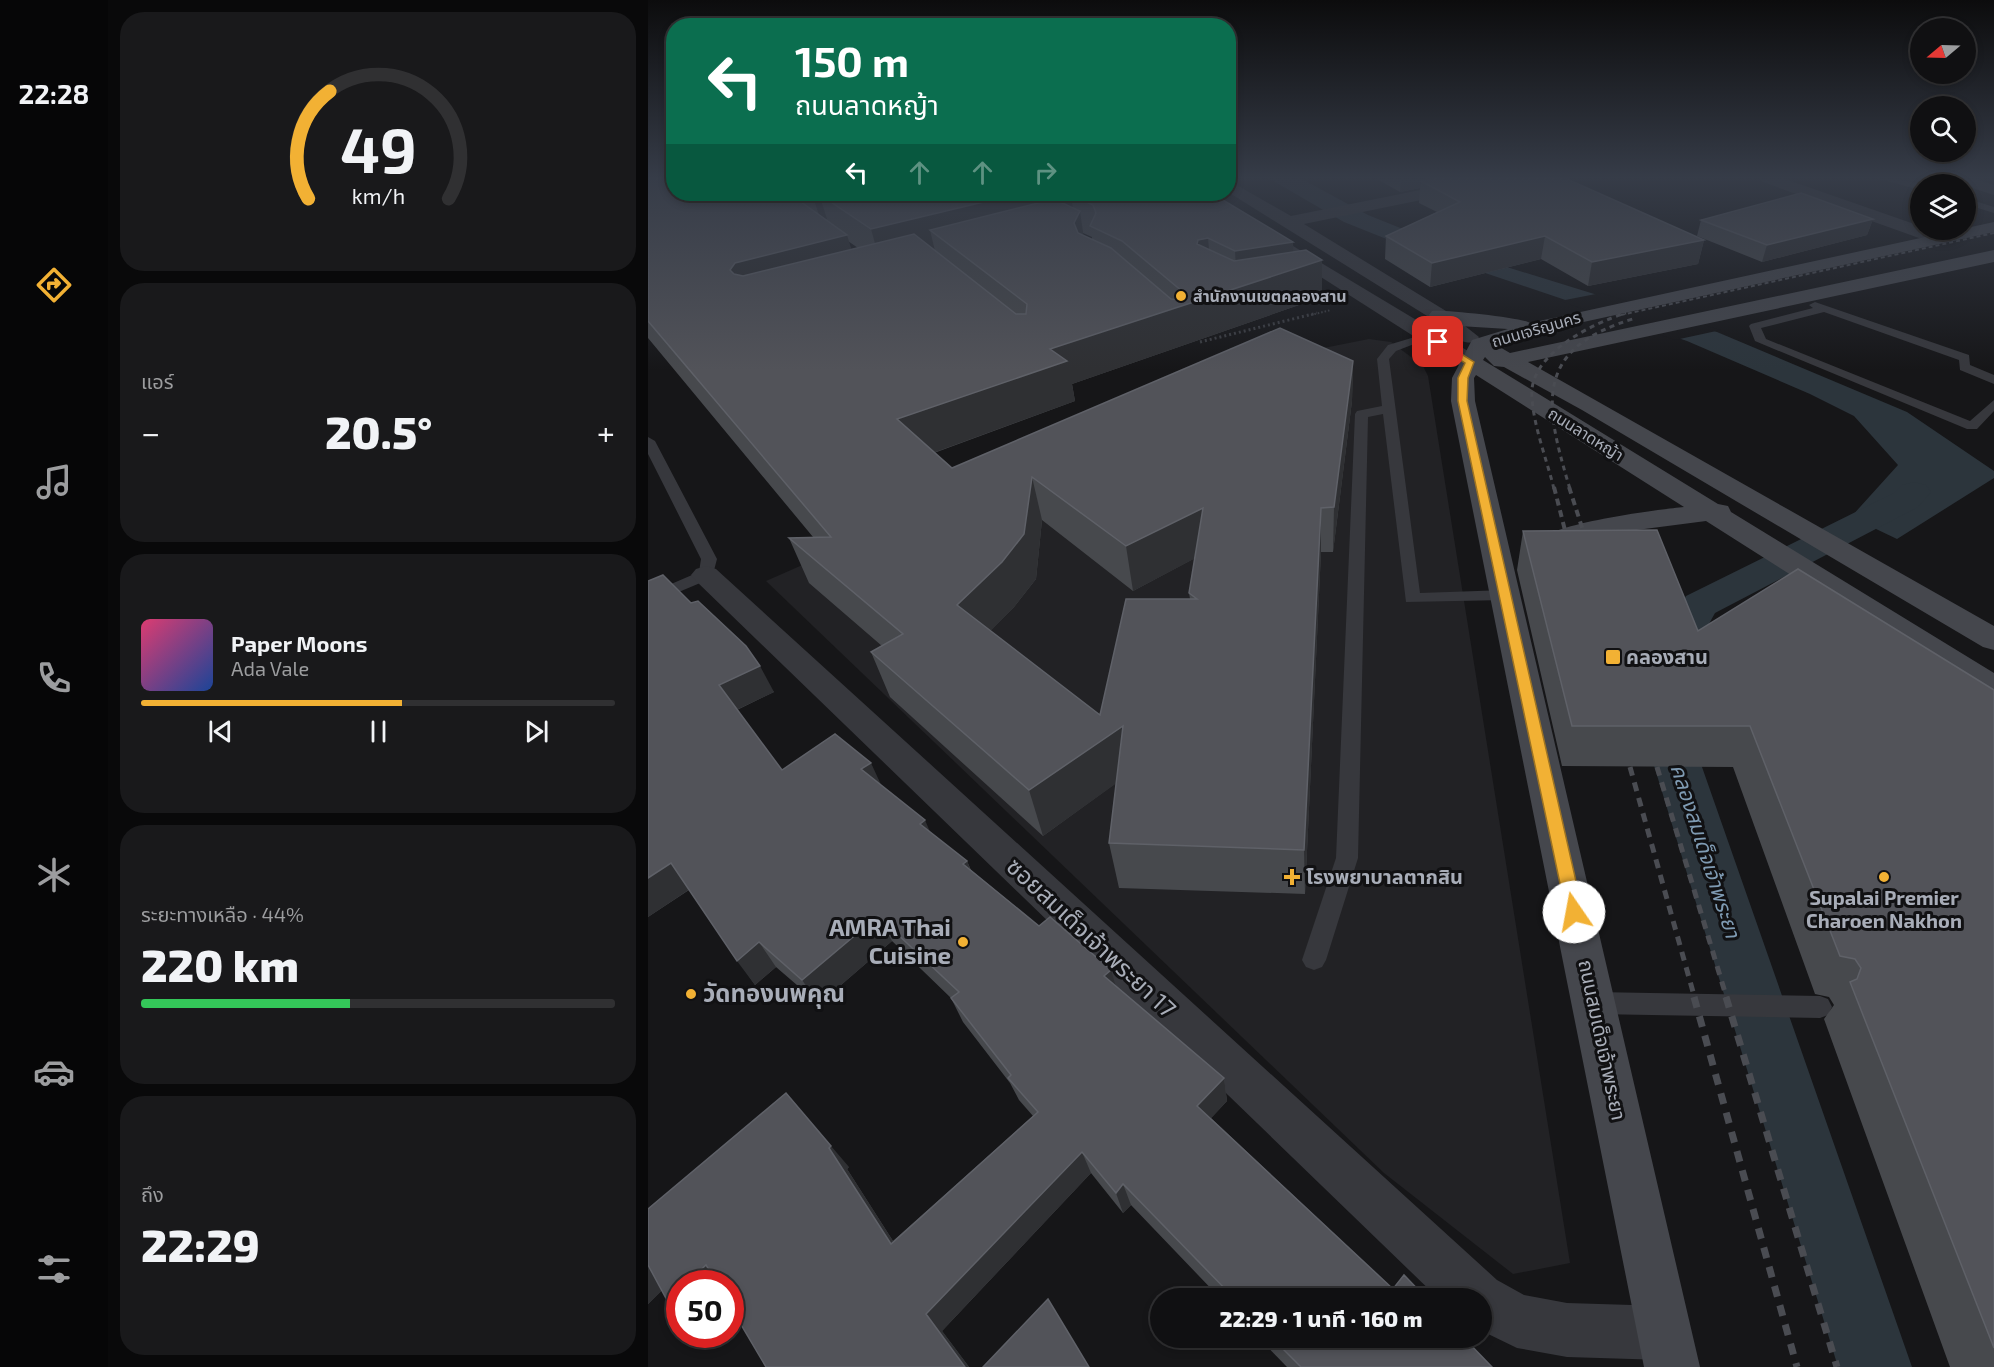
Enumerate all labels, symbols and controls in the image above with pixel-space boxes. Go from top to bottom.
north arrow [1910,18,1976,84]
map controls [1910,18,1976,240]
text: 150 m [795,35,909,85]
icon: left [696,42,774,120]
text: 22:28 [19,77,89,109]
text: ถนนลาดหญ้า [795,88,939,120]
button: search [1910,96,1976,162]
text: 49 [340,111,416,186]
icon: left [840,156,873,189]
icon: ahead [903,156,936,189]
icon: ahead [966,156,999,189]
icon: right [1029,156,1062,189]
button: layers [1910,174,1976,240]
text: km/h [351,183,405,208]
icon: directions [33,264,75,306]
place label: สำนักงานเขตคลองสาน [1193,286,1347,305]
marker: สำนักงานเขตคลองสาน [1174,289,1188,303]
street label: ถนนเจริญนคร [1489,307,1583,350]
pin [1412,316,1463,367]
icon: arrive [1421,325,1454,358]
text: แอร์ [141,369,173,393]
street label: ถนนลาดหญ้า [1545,403,1627,464]
text: 20.5° [325,404,432,458]
text: − [141,412,160,452]
text: + [597,412,615,452]
icon: music [33,461,75,503]
text: Paper Moons [231,630,367,656]
place label: คลองสาน [1626,644,1708,668]
marker: คลองสาน [1604,648,1622,666]
text: Ada Vale [231,656,309,680]
icon: phone [33,657,75,699]
icon: previous [204,715,237,748]
icon: pause [362,715,395,748]
icon: next [520,715,553,748]
water label: คลองสมเด็จเจ้าพระยา [1667,760,1747,942]
street label: ซอยสมเด็จเจ้าพระยา 17 [1001,851,1183,1023]
icon: climate [33,854,75,896]
place label: โรงพยาบาลตากสิน [1306,864,1463,888]
marker: โรงพยาบาลตากสิน [1283,868,1301,886]
marker: Supalai Premier Charoen Nakhon [1877,870,1891,884]
position arrow [1542,880,1606,944]
place label: Supalai Premier Charoen Nakhon [1806,885,1962,932]
text: ระยะทางเหลือ · 44% [141,902,304,926]
place label: AMRA Thai Cuisine [829,912,951,969]
marker: AMRA Thai Cuisine [956,935,970,949]
text: 220 km [141,937,299,991]
street label: ถนนสมเด็จเจ้าพระยา [1574,957,1632,1122]
place label: วัดทองนพคุณ [703,978,845,1009]
marker: วัดทองนพคุณ [684,987,698,1001]
icon: car [33,1051,75,1093]
text: ถึง [141,1182,164,1206]
text: 22:29 [141,1217,260,1271]
icon: filters [33,1248,75,1290]
speed limit sign: 50 [666,1270,744,1348]
text: 22:29 · 1 นาที · 160 m [1220,1305,1422,1331]

